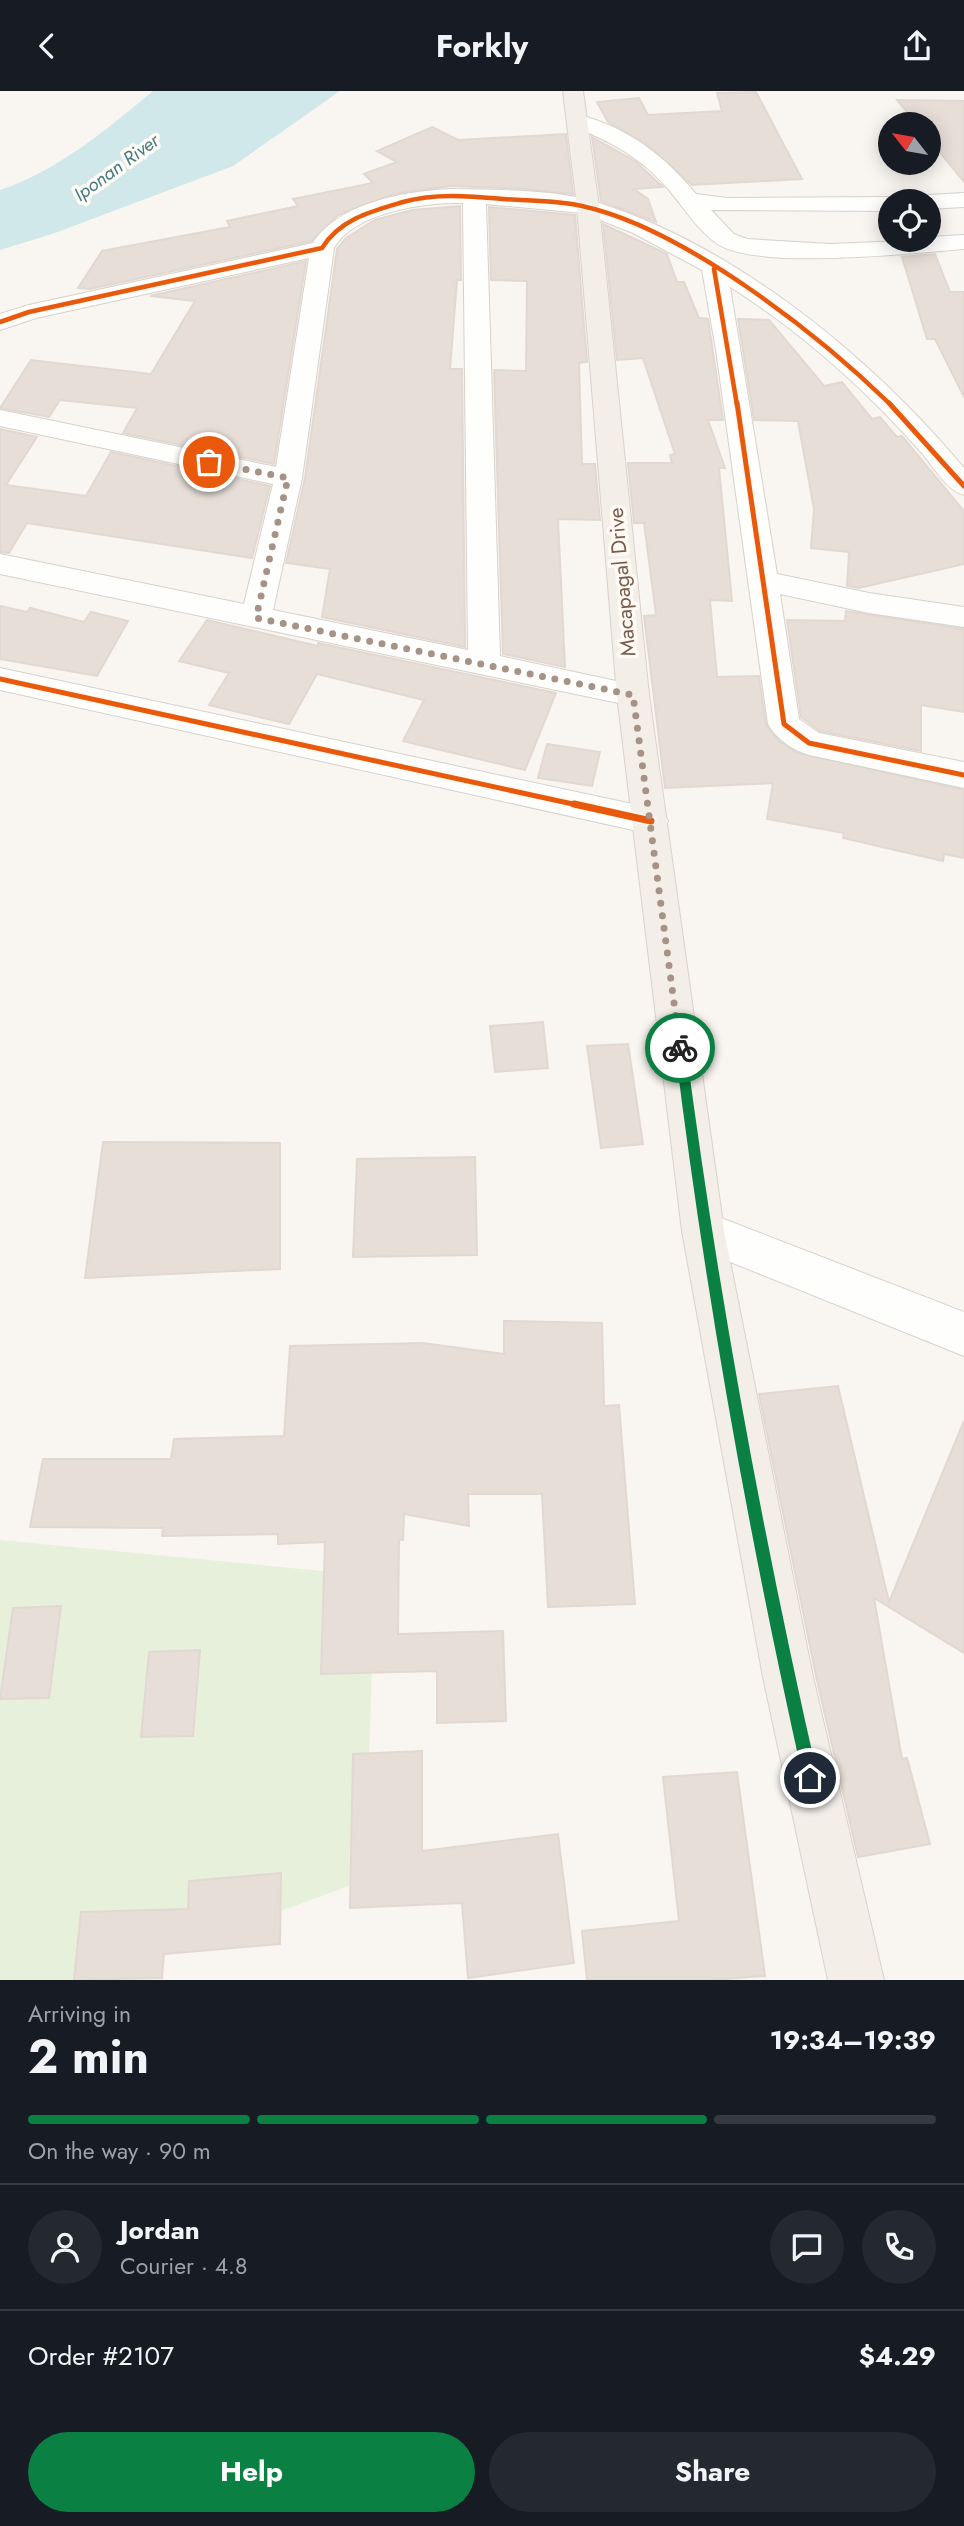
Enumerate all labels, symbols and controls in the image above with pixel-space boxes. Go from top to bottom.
text: Forkly [436,23,528,69]
icon: back [28,27,66,65]
icon: share [898,27,936,65]
north arrow [878,112,942,175]
map controls [878,112,941,252]
water label: Iponan River [68,126,166,208]
button: locate [878,189,941,252]
pin [179,432,239,492]
icon: bag [190,443,228,481]
street label: Macapagal Drive [601,506,643,658]
courier [645,1013,715,1083]
icon: bike [661,1029,699,1067]
pin [780,1748,840,1808]
icon: home [791,1759,829,1797]
text: Arriving in [28,1997,131,2031]
text: 19:34–19:39 [770,2021,936,2059]
text: 2 min [28,2024,149,2090]
text: On the way · 90 m [28,2134,211,2168]
button: person [28,2210,102,2284]
button: chat [770,2210,844,2284]
button: phone [862,2210,936,2284]
text: Jordan [120,2211,200,2249]
text: Courier · 4.8 [120,2249,248,2283]
text: Order #2107 [28,2337,174,2375]
text: $4.29 [859,2337,936,2375]
button: Help [28,2432,475,2512]
button: Share [489,2432,936,2512]

